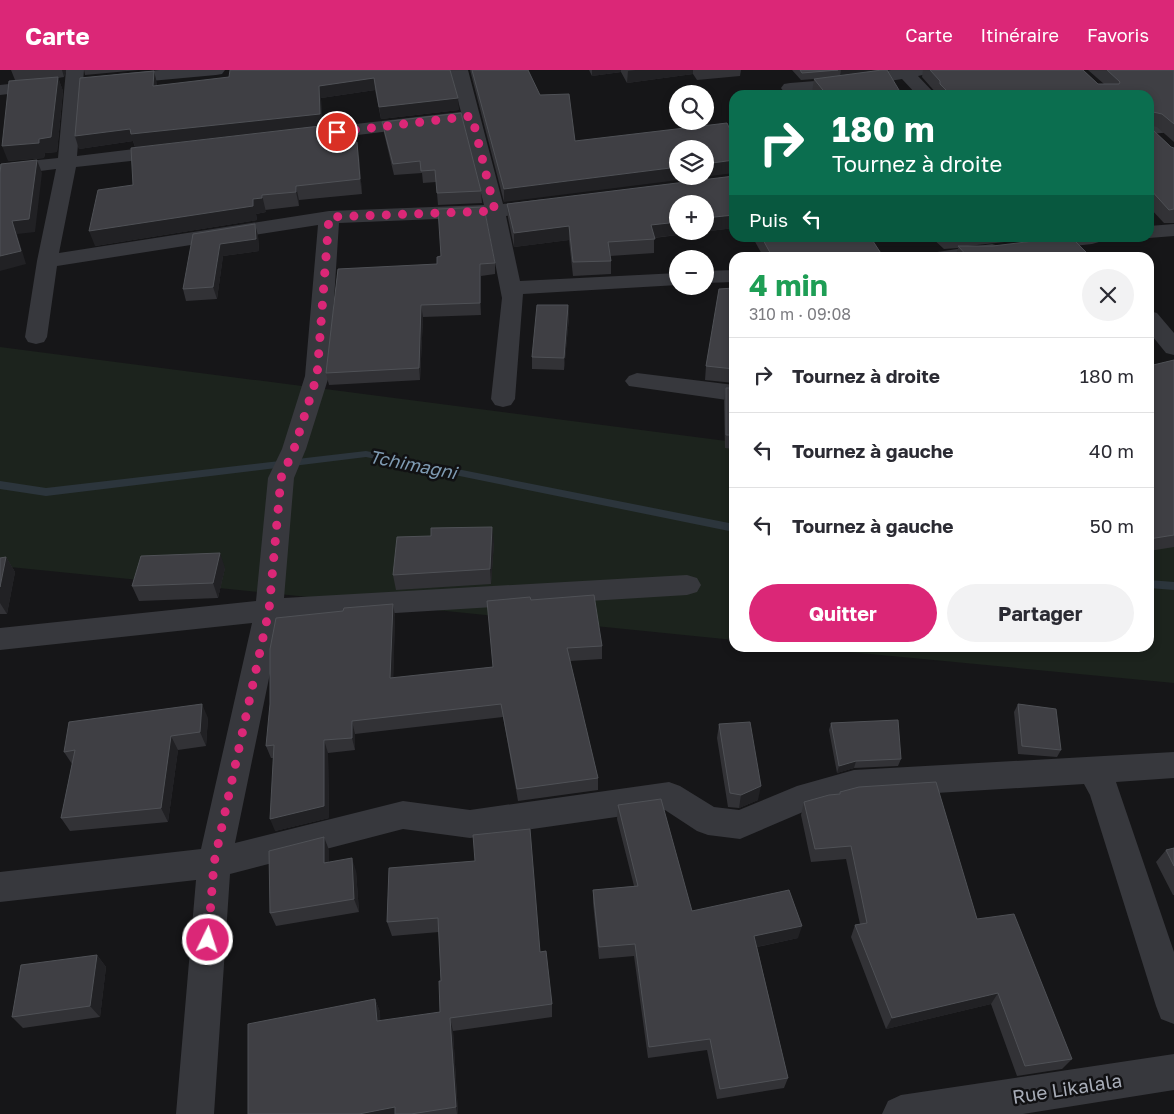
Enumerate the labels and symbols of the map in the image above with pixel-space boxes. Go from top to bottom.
pin [316,111,358,153]
water label: Tchimagni [368,445,461,484]
position arrow [181,913,233,965]
street label: Rue Likalala [1011,1068,1123,1108]

